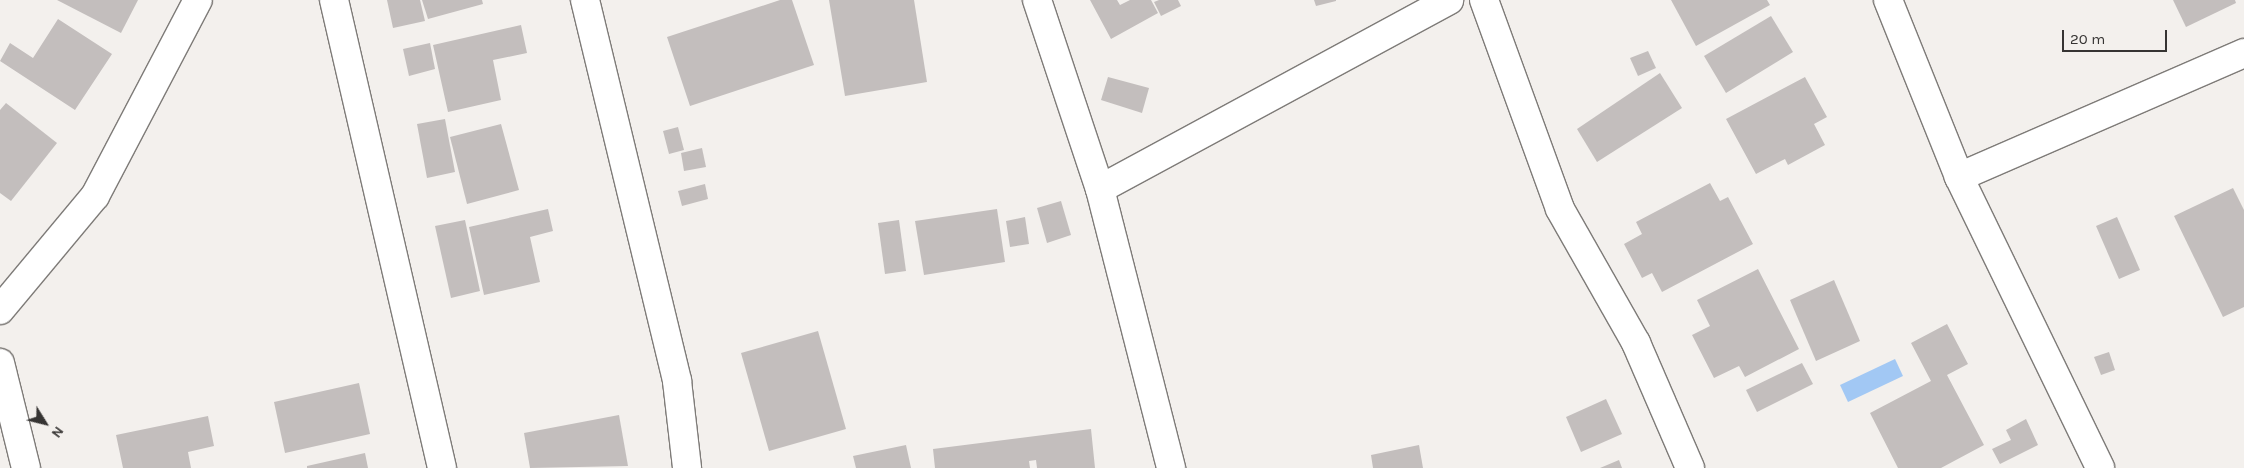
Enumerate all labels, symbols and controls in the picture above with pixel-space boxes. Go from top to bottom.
scale bar [2064,20,2169,52]
text: 20 m [2070,30,2105,48]
north arrow [20,398,70,448]
text: N [48,423,67,441]

